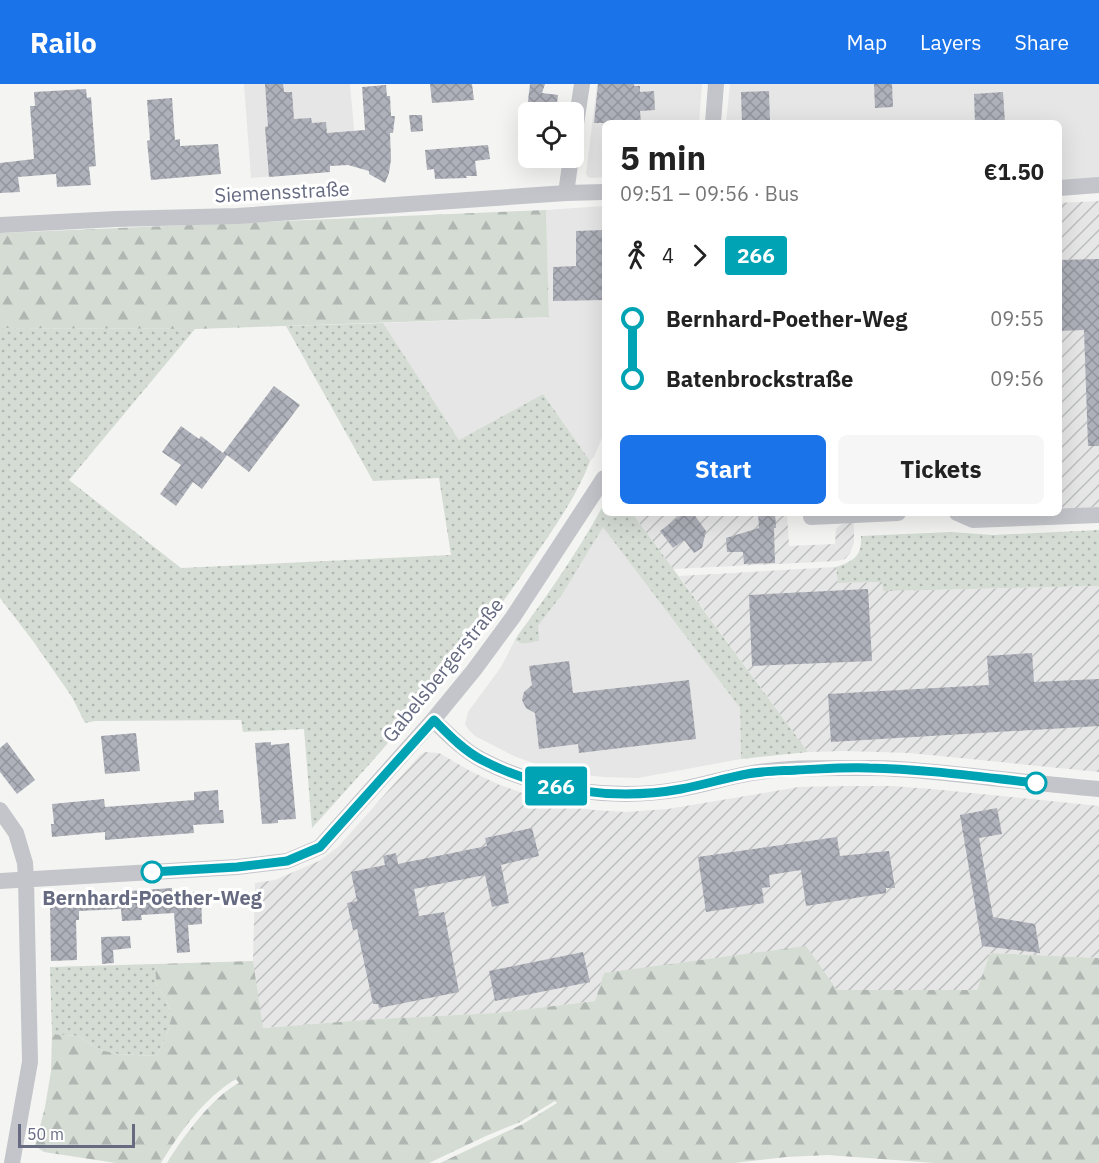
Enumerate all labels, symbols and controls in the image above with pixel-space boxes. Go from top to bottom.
text: Railo [30,24,97,61]
text: Map [847,28,887,56]
text: Layers [920,28,982,56]
text: Share [1015,28,1069,56]
map controls [518,102,584,168]
button: locate [518,102,584,168]
text: 5 min [620,136,706,179]
text: €1.50 [984,157,1044,186]
street label: Siemensstraße [214,174,350,209]
text: 09:51 – 09:56 · Bus [620,180,799,207]
icon: walk [620,239,653,272]
icon: forward [683,239,716,272]
text: 266 [737,241,775,269]
text: 4 [662,242,674,269]
text: Bernhard-Poether-Weg [666,304,907,333]
text: 09:55 [990,305,1044,332]
text: Batenbrockstraße [666,364,853,393]
text: 09:56 [990,365,1044,392]
button: Start [620,435,826,504]
button: Tickets [838,435,1044,504]
street label: Gabelsbergerstraße [376,592,509,748]
line badge: 266 [522,766,590,806]
text: 266 [537,772,575,800]
unlabelled marker [1025,772,1047,794]
marker: Bernhard-Poether-Weg [141,861,163,883]
place label: Bernhard-Poether-Weg [42,884,263,911]
scale bar [18,1121,135,1148]
text: 50 m [27,1124,64,1144]

